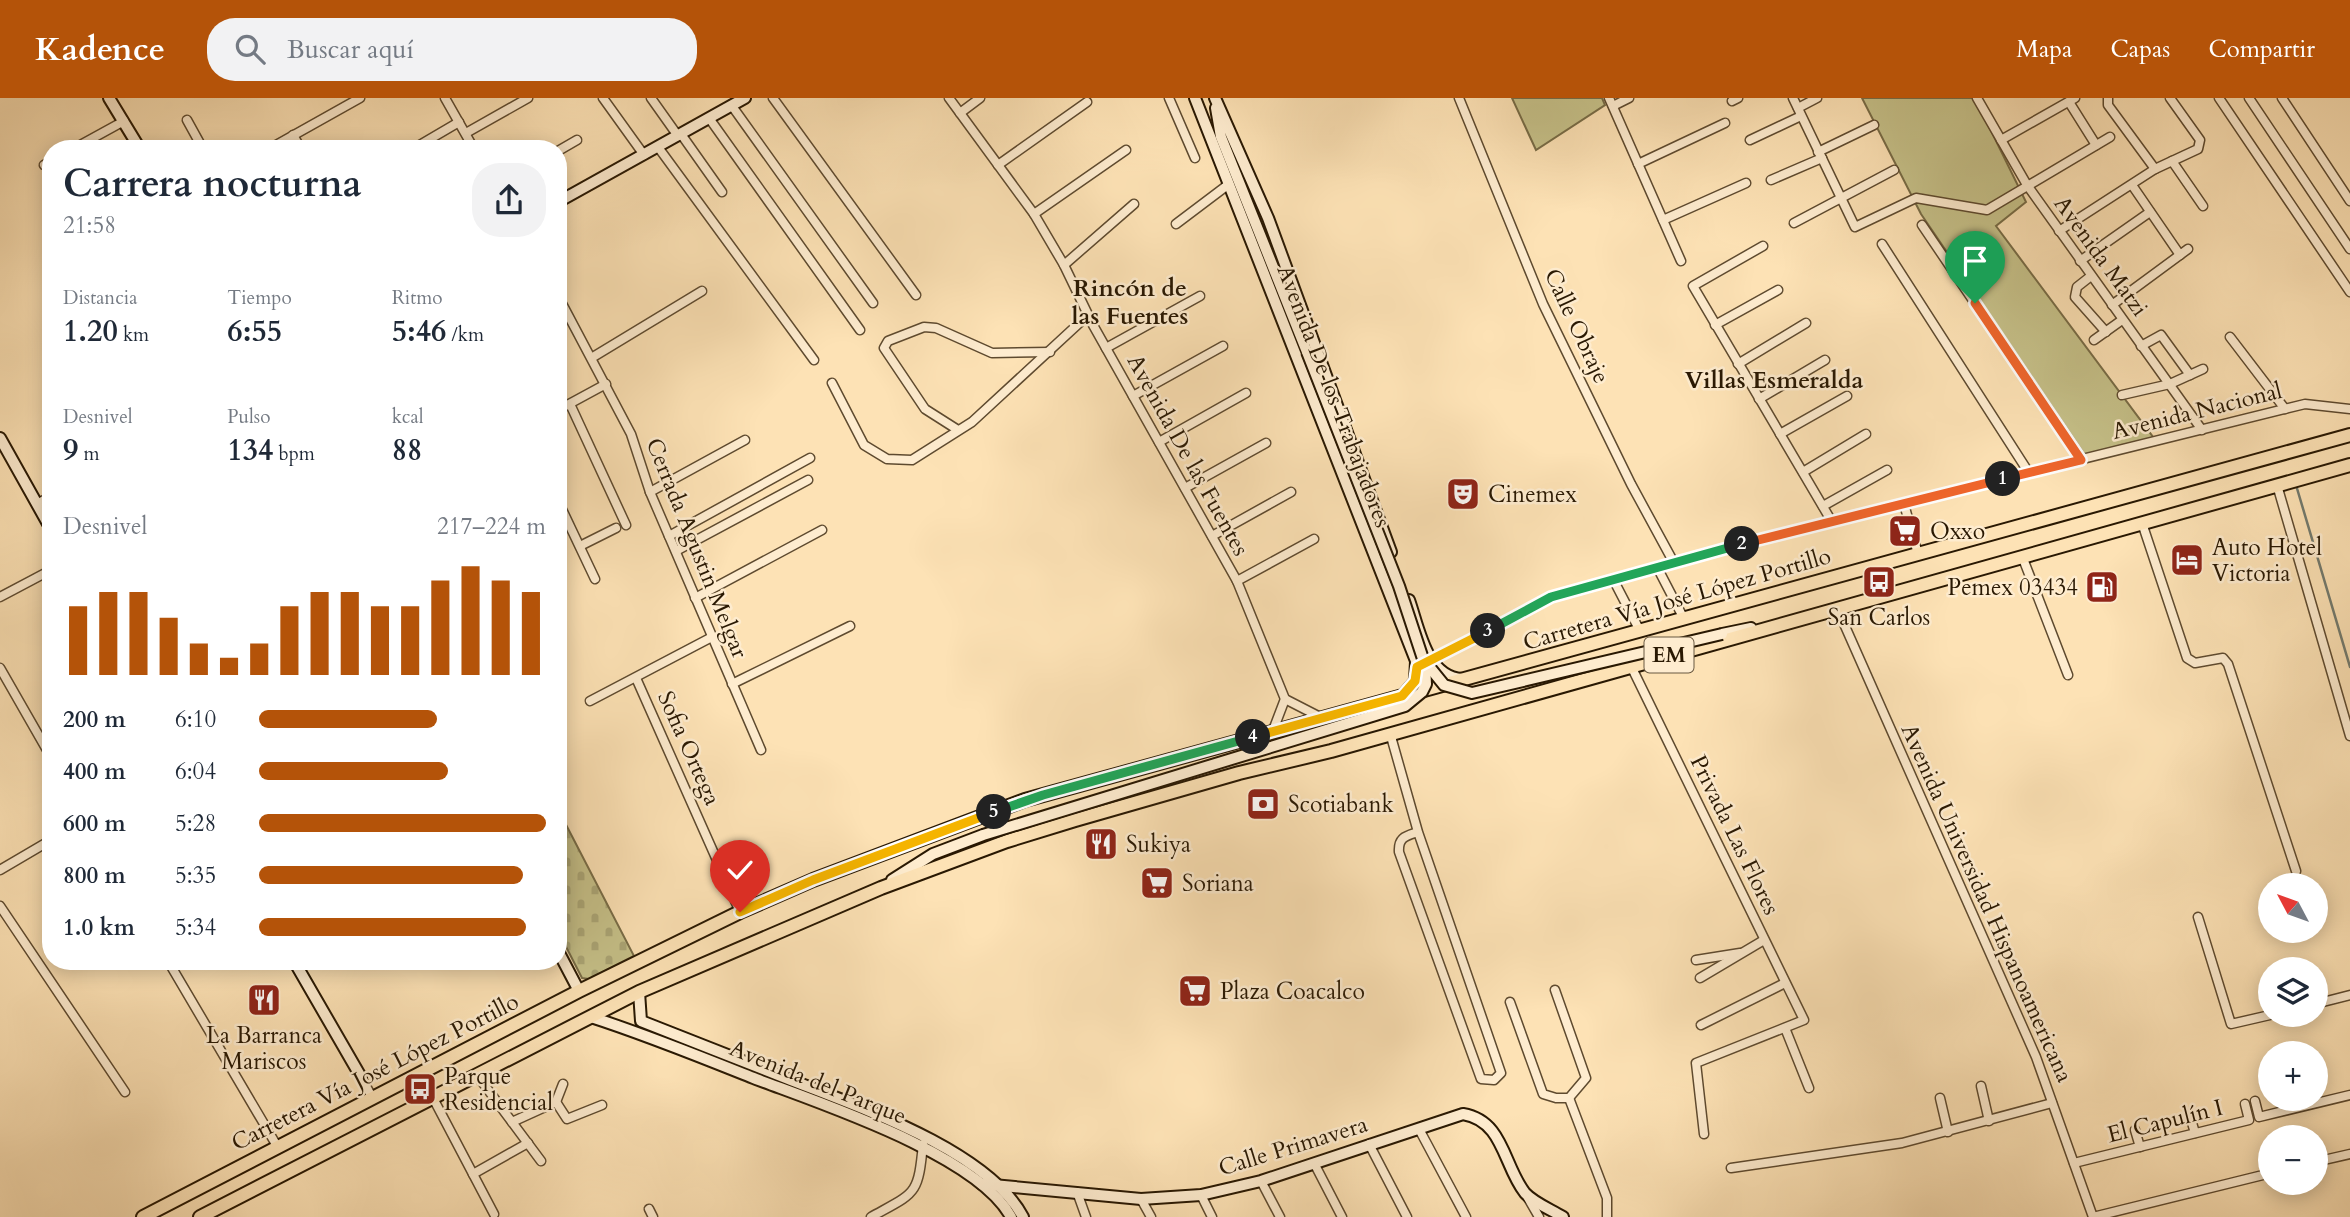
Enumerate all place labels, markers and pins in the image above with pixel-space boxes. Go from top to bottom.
pin [1945,231,2005,303]
pin: 1 [1986,462,2021,496]
theatre icon: Cinemex [1444,475,1482,513]
place label: Cinemex [1488,479,1577,510]
supermarket icon: Oxxo [1886,512,1924,550]
place label: Oxxo [1930,516,1985,547]
pin: 2 [1724,526,1760,562]
place label: Auto Hotel Victoria [2212,532,2322,589]
hotel icon: Auto Hotel Victoria [2168,541,2206,579]
bus stop icon: San Carlos [1860,563,1898,601]
fuel station icon: Pemex 03434 [2083,568,2121,606]
place label: Pemex 03434 [1948,572,2078,603]
place label: San Carlos [1828,602,1930,633]
pin: 3 [1470,614,1506,648]
pin: 4 [1236,720,1270,754]
bank icon: Scotiabank [1244,785,1282,823]
place label: Scotiabank [1288,789,1394,820]
pin: 5 [976,794,1012,830]
restaurant icon: Sukiya [1082,825,1120,863]
place label: Sukiya [1126,829,1191,860]
pin [710,840,770,912]
supermarket icon: Soriana [1138,864,1176,902]
place label: Soriana [1182,868,1254,899]
supermarket icon: Plaza Coacalco [1176,972,1214,1010]
place label: Plaza Coacalco [1220,976,1365,1007]
restaurant icon: La Barranca Mariscos [245,981,283,1019]
place label: La Barranca Mariscos [206,1020,322,1077]
place label: Parque Residencial [444,1061,553,1118]
bus stop icon: Parque Residencial [401,1070,439,1108]

